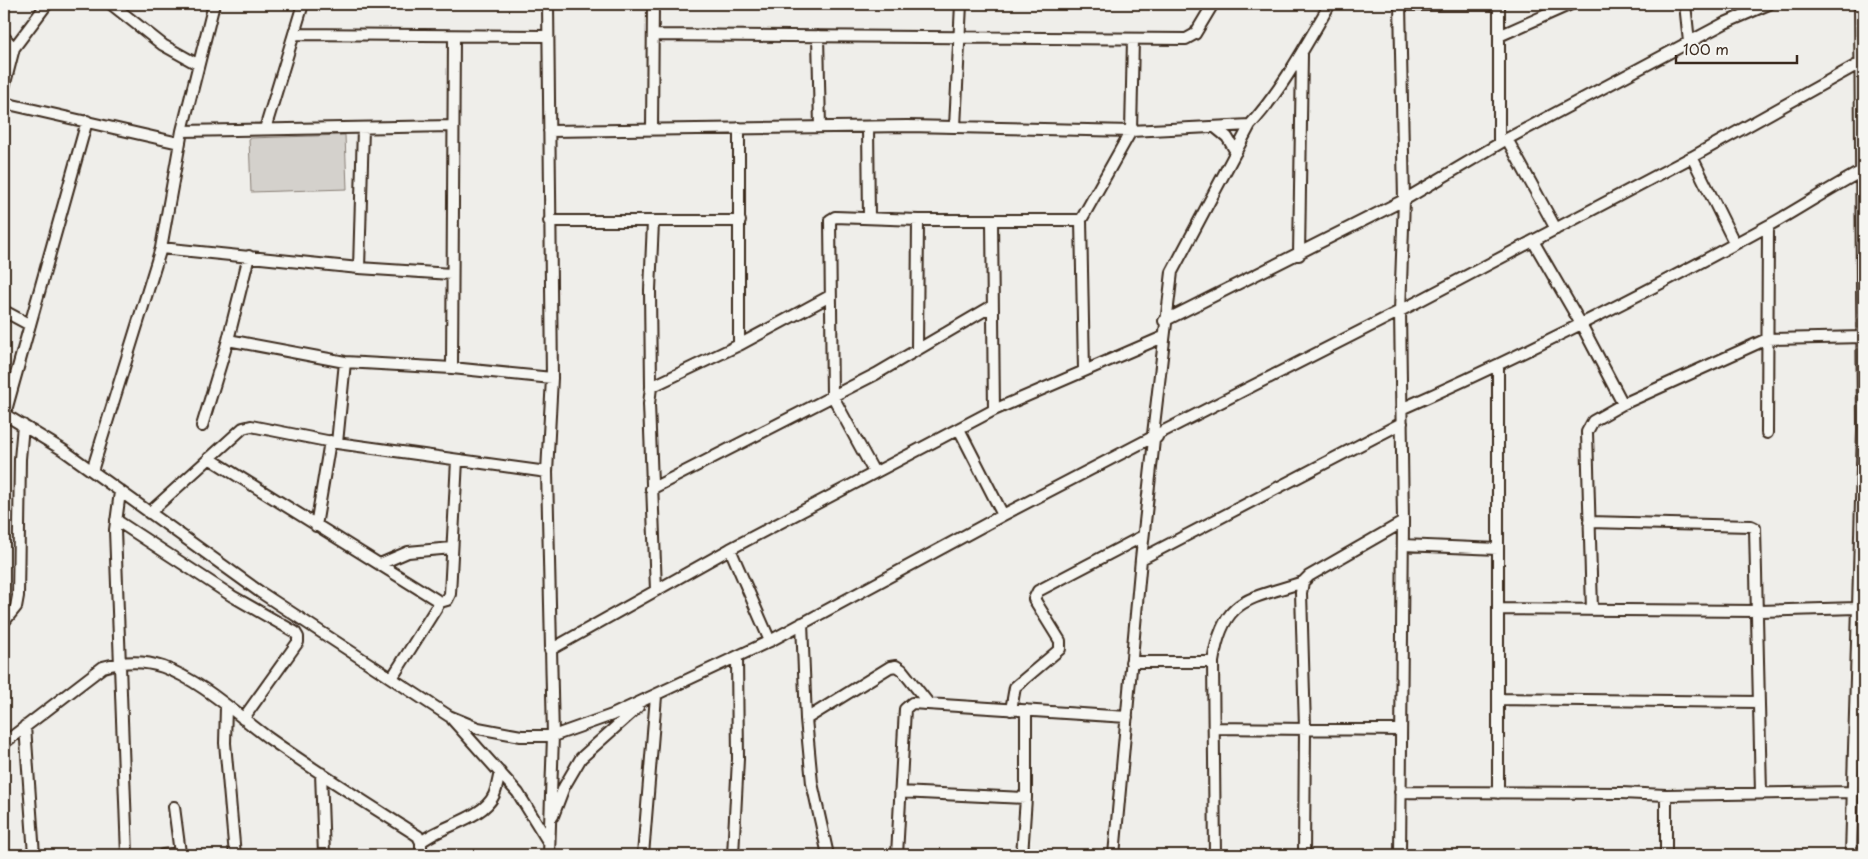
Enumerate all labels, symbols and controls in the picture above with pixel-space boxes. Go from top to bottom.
scale bar [1676,32,1797,64]
text: 100 m [1683,37,1729,60]

